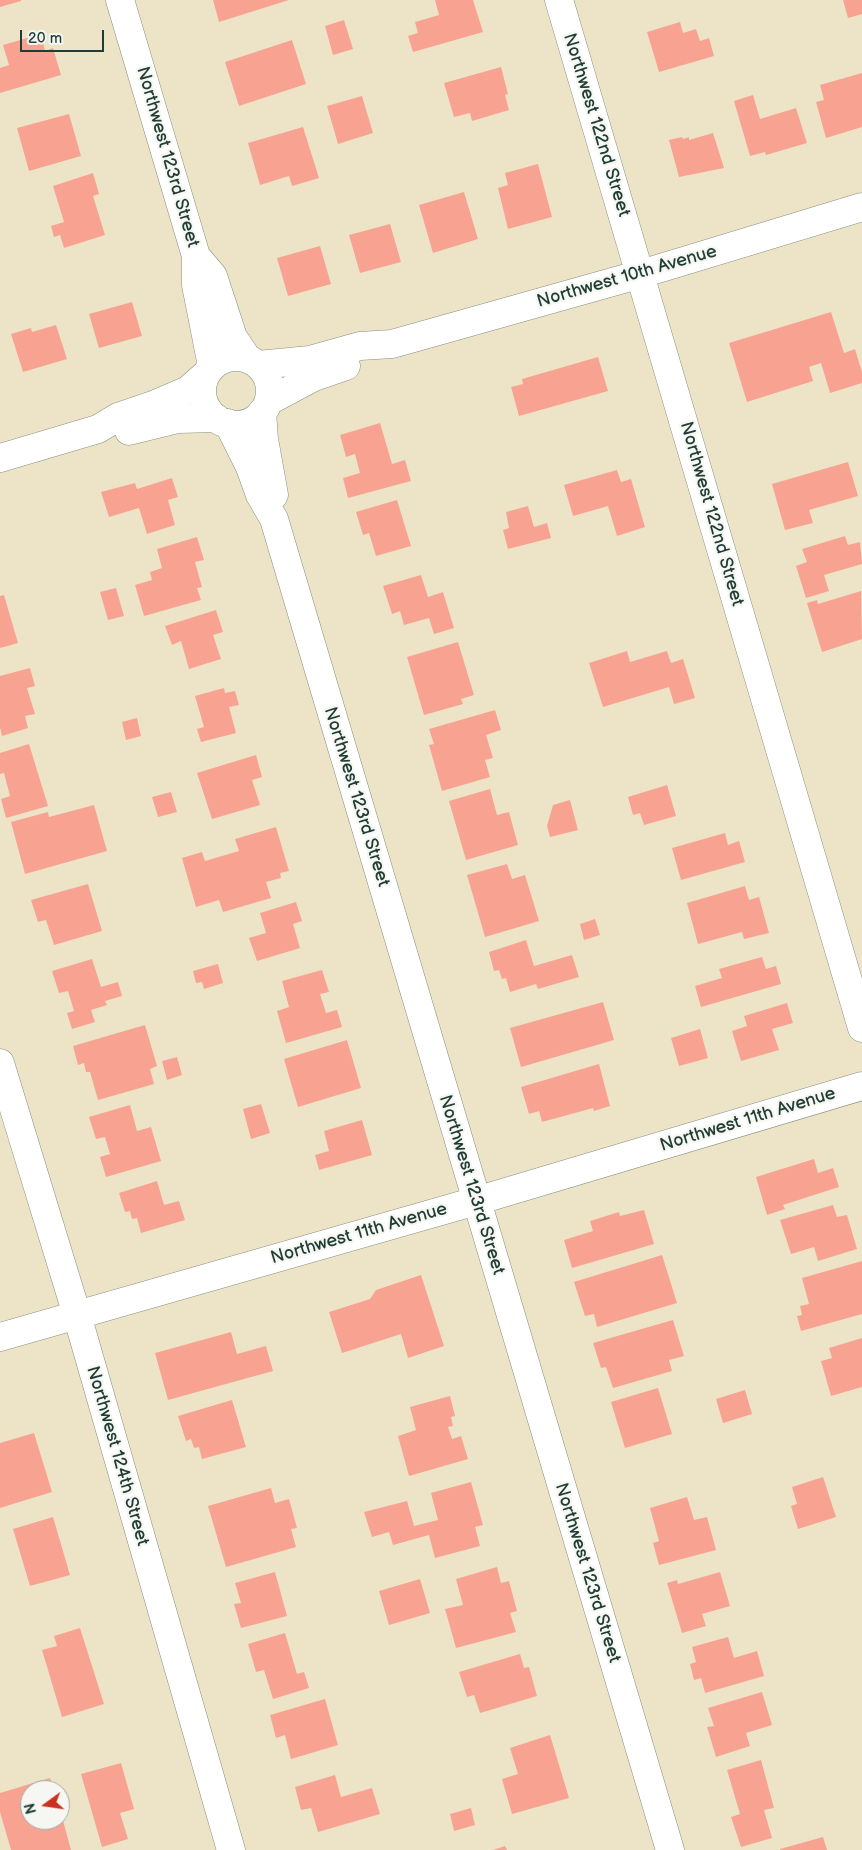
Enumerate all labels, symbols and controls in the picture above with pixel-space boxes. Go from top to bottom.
scale bar [22,20,106,52]
text: 20 m [28,29,62,48]
street label: Northwest 122nd Street [558,31,634,219]
street label: Northwest 123rd Street [131,64,203,250]
street label: Northwest 10th Avenue [535,241,719,313]
street label: Northwest 122nd Street [674,419,748,609]
street label: Northwest 123rd Street [318,705,394,889]
street label: Northwest 11th Avenue [658,1083,838,1157]
street label: Northwest 123rd Street [433,1093,509,1277]
street label: Northwest 11th Avenue [268,1198,450,1270]
street label: Northwest 124th Street [81,1364,153,1548]
street label: Northwest 123rd Street [549,1481,625,1665]
north arrow [20,1780,70,1830]
text: N [21,1801,40,1816]

